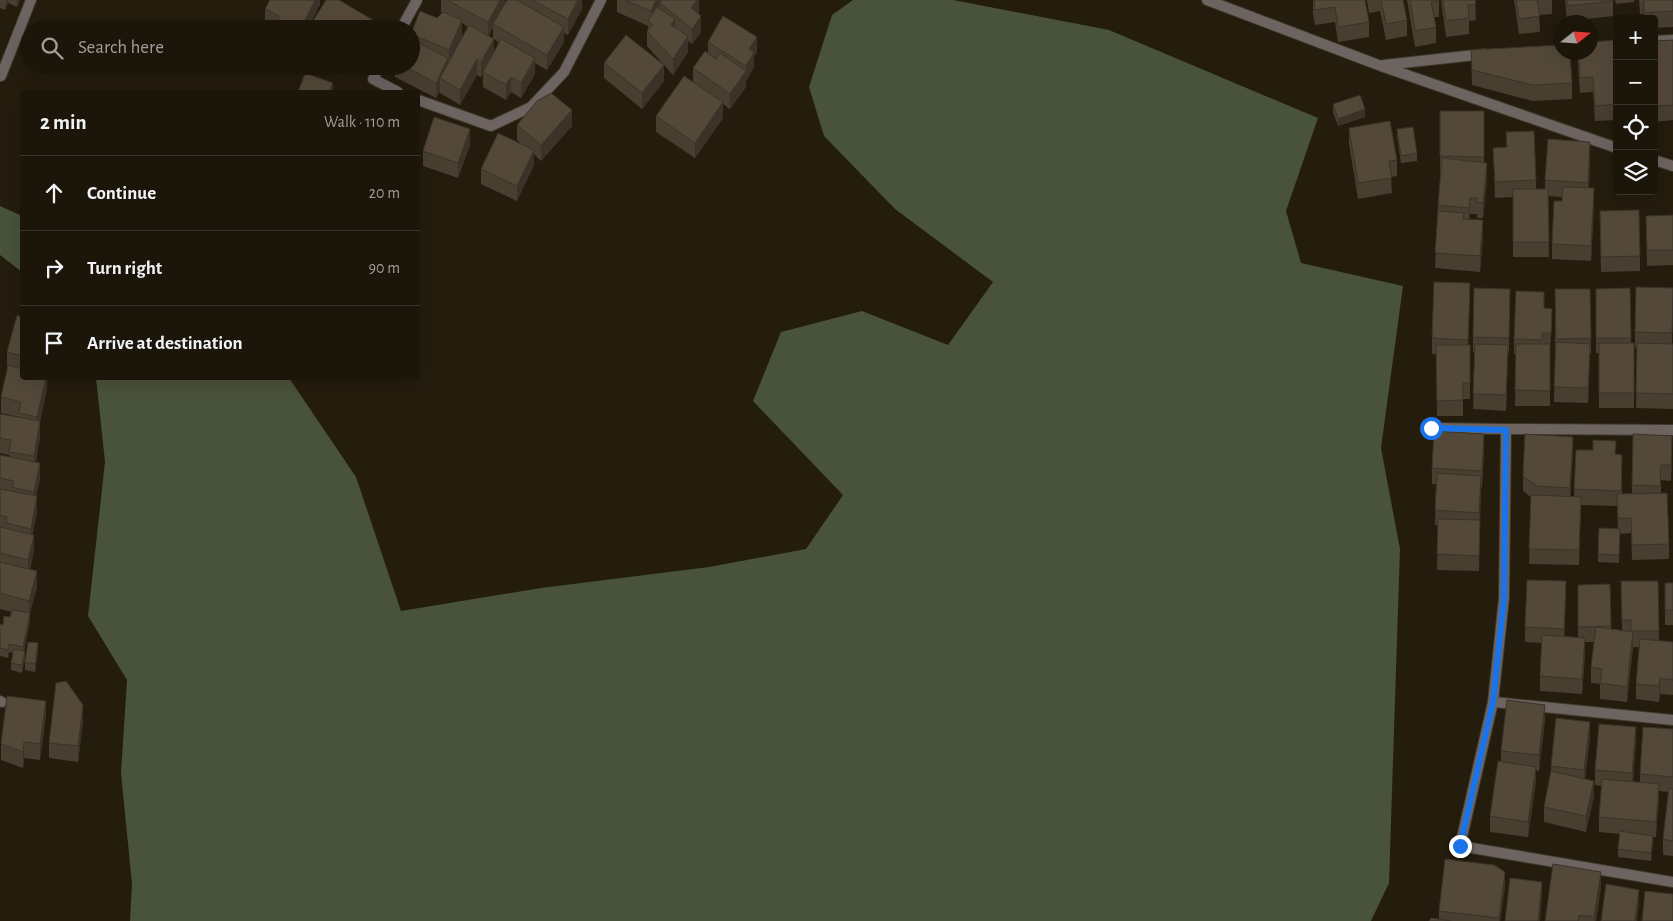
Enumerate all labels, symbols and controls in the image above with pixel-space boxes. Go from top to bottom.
north arrow [1553,15,1598,60]
map controls [1613,15,1658,195]
button: + [1613,15,1658,60]
search box [20,20,420,75]
icon: search [38,34,66,62]
text: Search here [78,38,164,57]
button: − [1613,60,1658,105]
button: locate [1613,105,1658,150]
text: 2 min [40,112,87,133]
text: Walk · 110 m [324,114,400,130]
button: layers [1613,150,1658,195]
icon: ahead [40,179,68,207]
text: Continue [87,184,156,203]
text: 20 m [369,185,400,201]
icon: right [40,254,68,282]
text: Turn right [87,259,162,278]
text: 90 m [369,260,400,276]
icon: arrive [40,329,68,357]
text: Arrive at destination [87,334,243,353]
route start [1420,417,1443,440]
route end [1449,835,1472,858]

